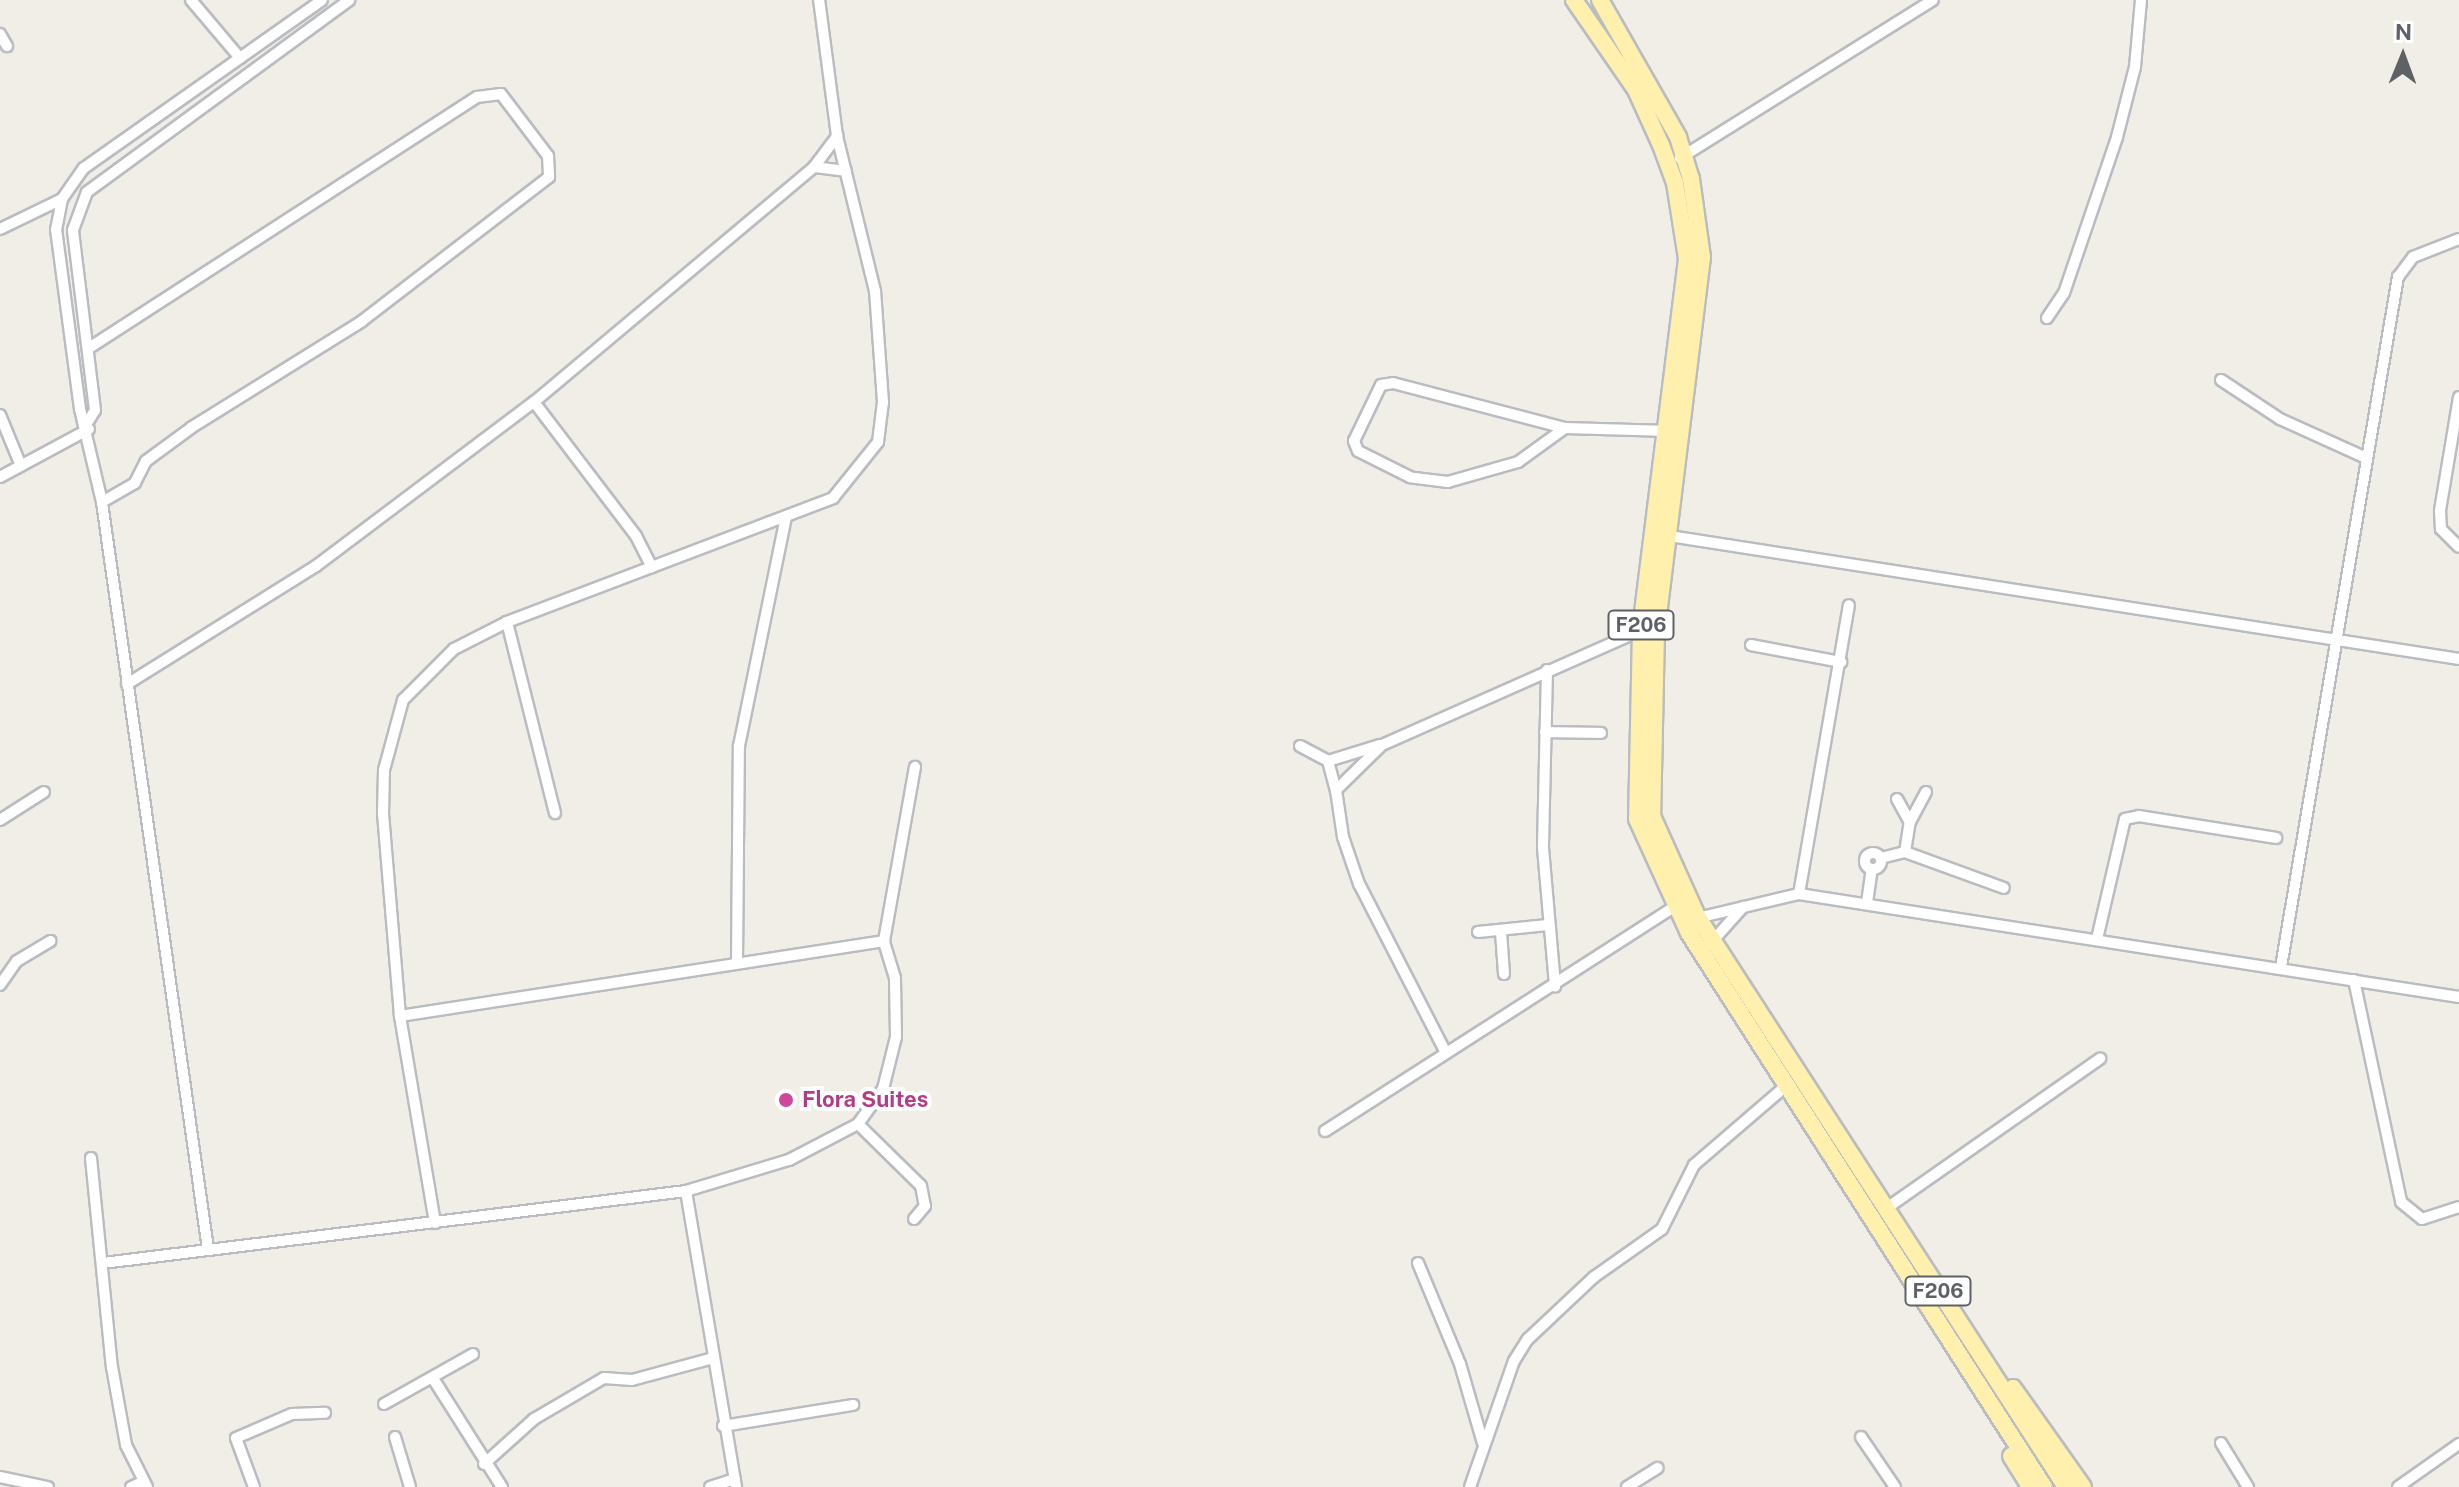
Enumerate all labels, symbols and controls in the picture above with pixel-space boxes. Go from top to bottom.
north arrow [2363,16,2443,96]
text: N [2395,19,2412,45]
road number: F206 [1607,609,1675,641]
place label: Flora Suites [802,1087,928,1113]
marker: Flora Suites [777,1091,795,1109]
road number: F206 [1904,1275,1972,1307]

